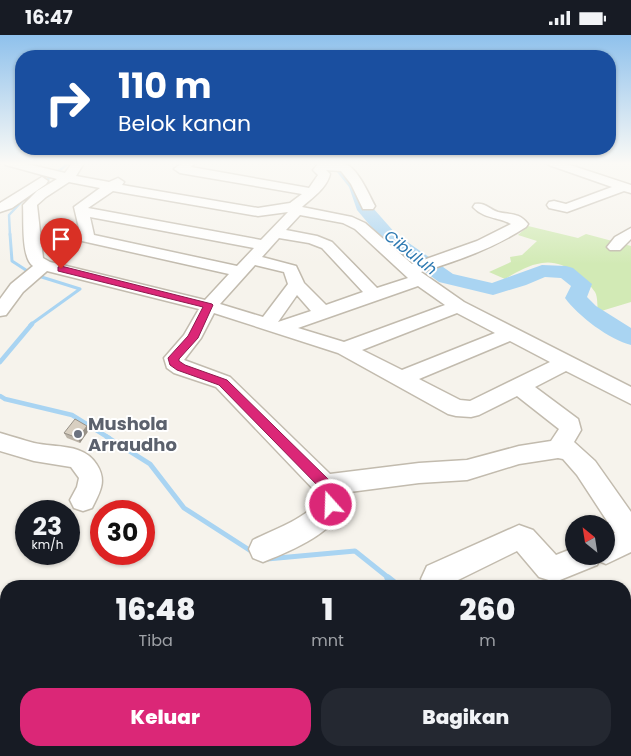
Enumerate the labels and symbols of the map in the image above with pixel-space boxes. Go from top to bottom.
pin [40,218,82,269]
water label: Cibuluh [379,224,442,280]
place label: Mushola Arraudho [88,411,177,457]
marker: Mushola Arraudho [72,428,84,440]
position arrow [304,478,356,530]
speed limit sign: 30 [90,500,155,565]
north arrow [565,515,615,565]

